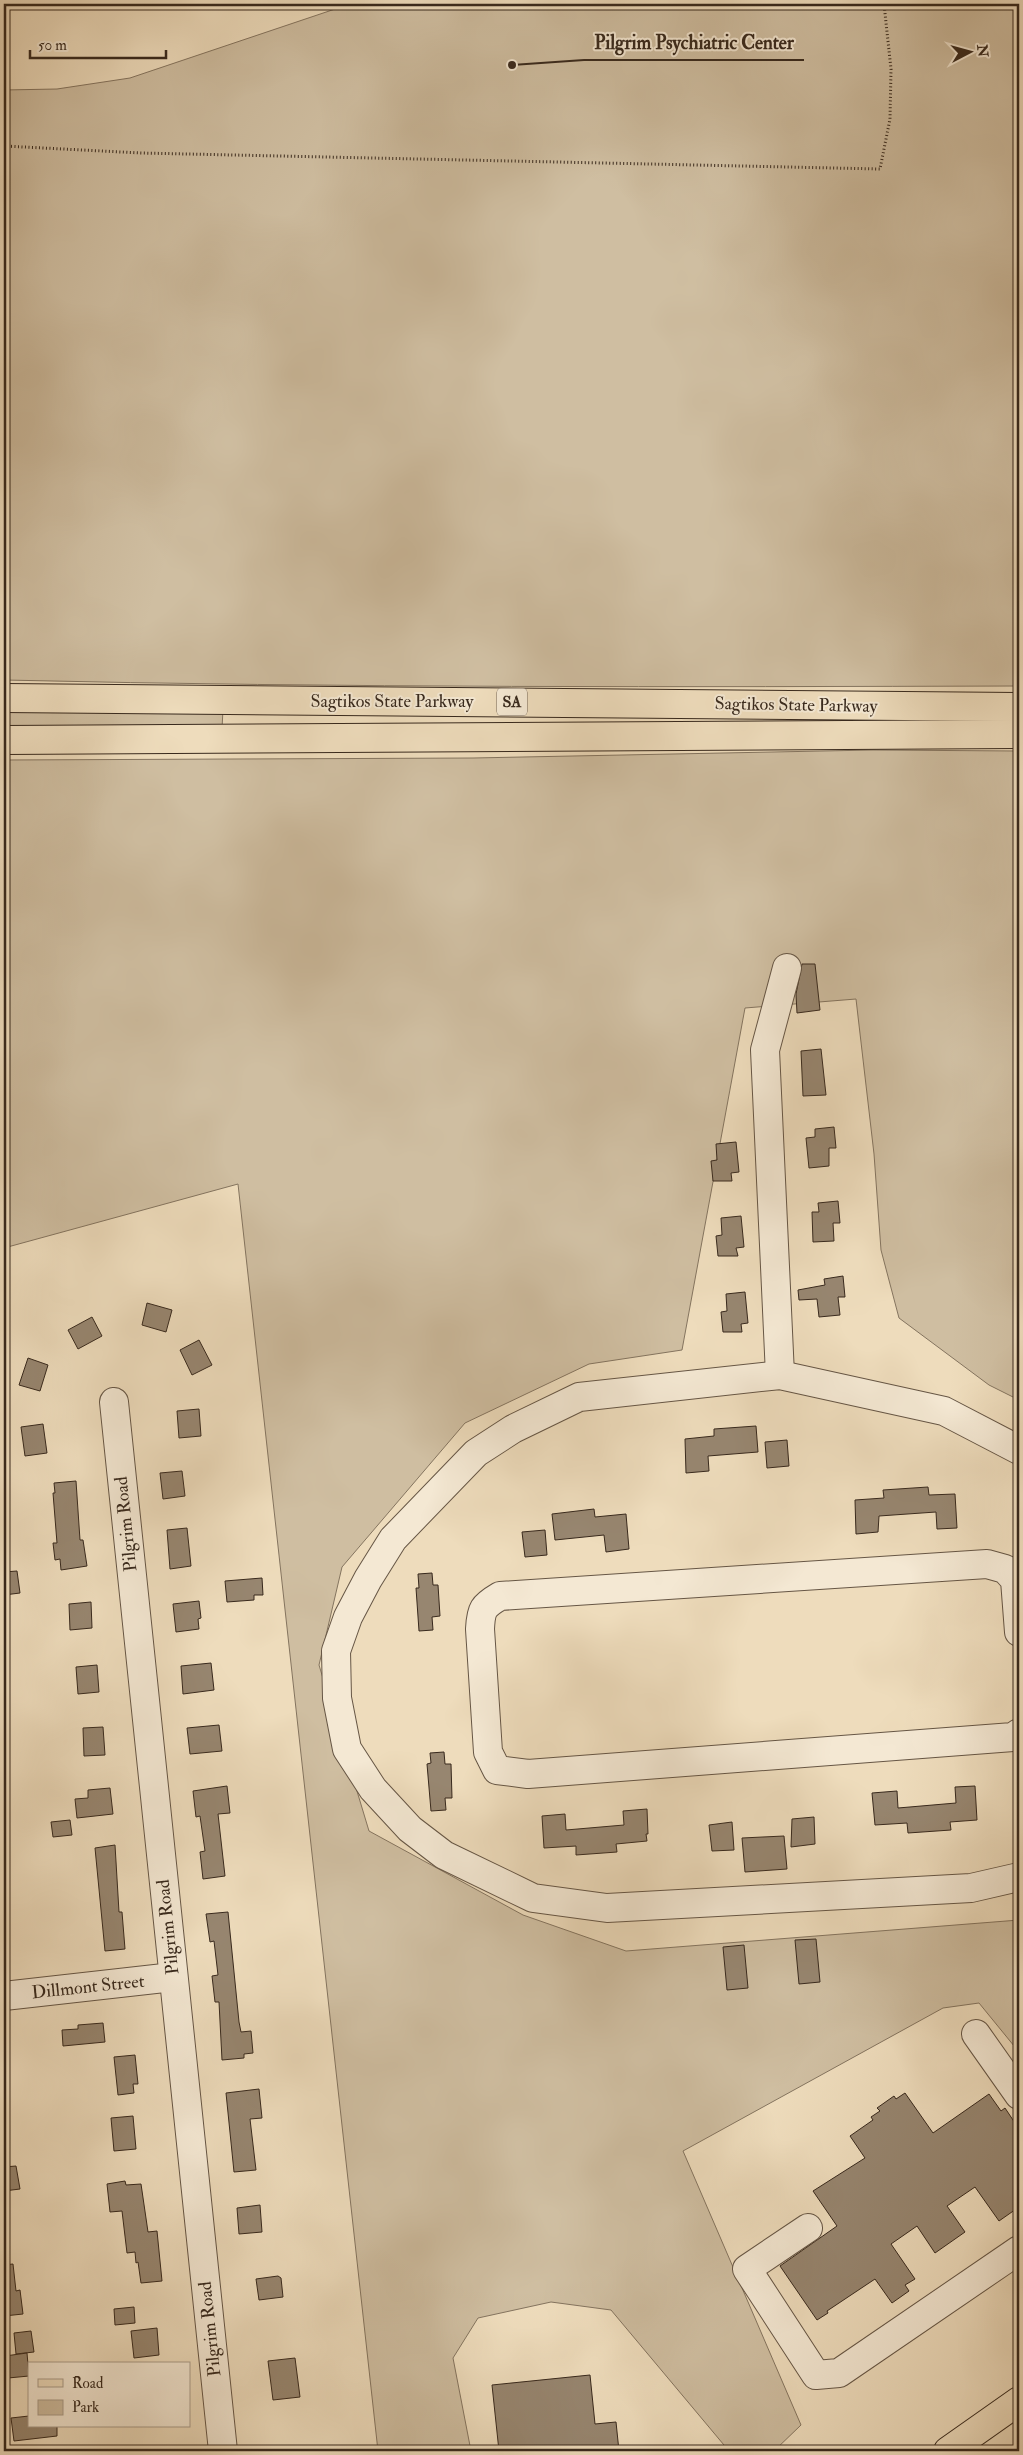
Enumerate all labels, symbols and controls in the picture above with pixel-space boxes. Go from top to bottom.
callout: Pilgrim Psychiatric Center [584,26,804,60]
scale bar [30,28,166,60]
north arrow [946,28,996,78]
text: Pilgrim Psychiatric Center [594,31,795,56]
text: 50 m [38,36,67,55]
text: N [973,43,992,58]
road number: SA [497,689,527,716]
street label: Sagtikos State Parkway [311,690,475,713]
street label: Sagtikos State Parkway [714,692,879,718]
street label: Pilgrim Road [110,1475,142,1573]
street label: Pilgrim Road [152,1878,184,1976]
street label: Dillmont Street [30,1970,146,2004]
street label: Pilgrim Road [194,2280,226,2378]
legend [28,2362,190,2428]
text: Road [72,2374,104,2393]
text: Park [72,2398,99,2417]

